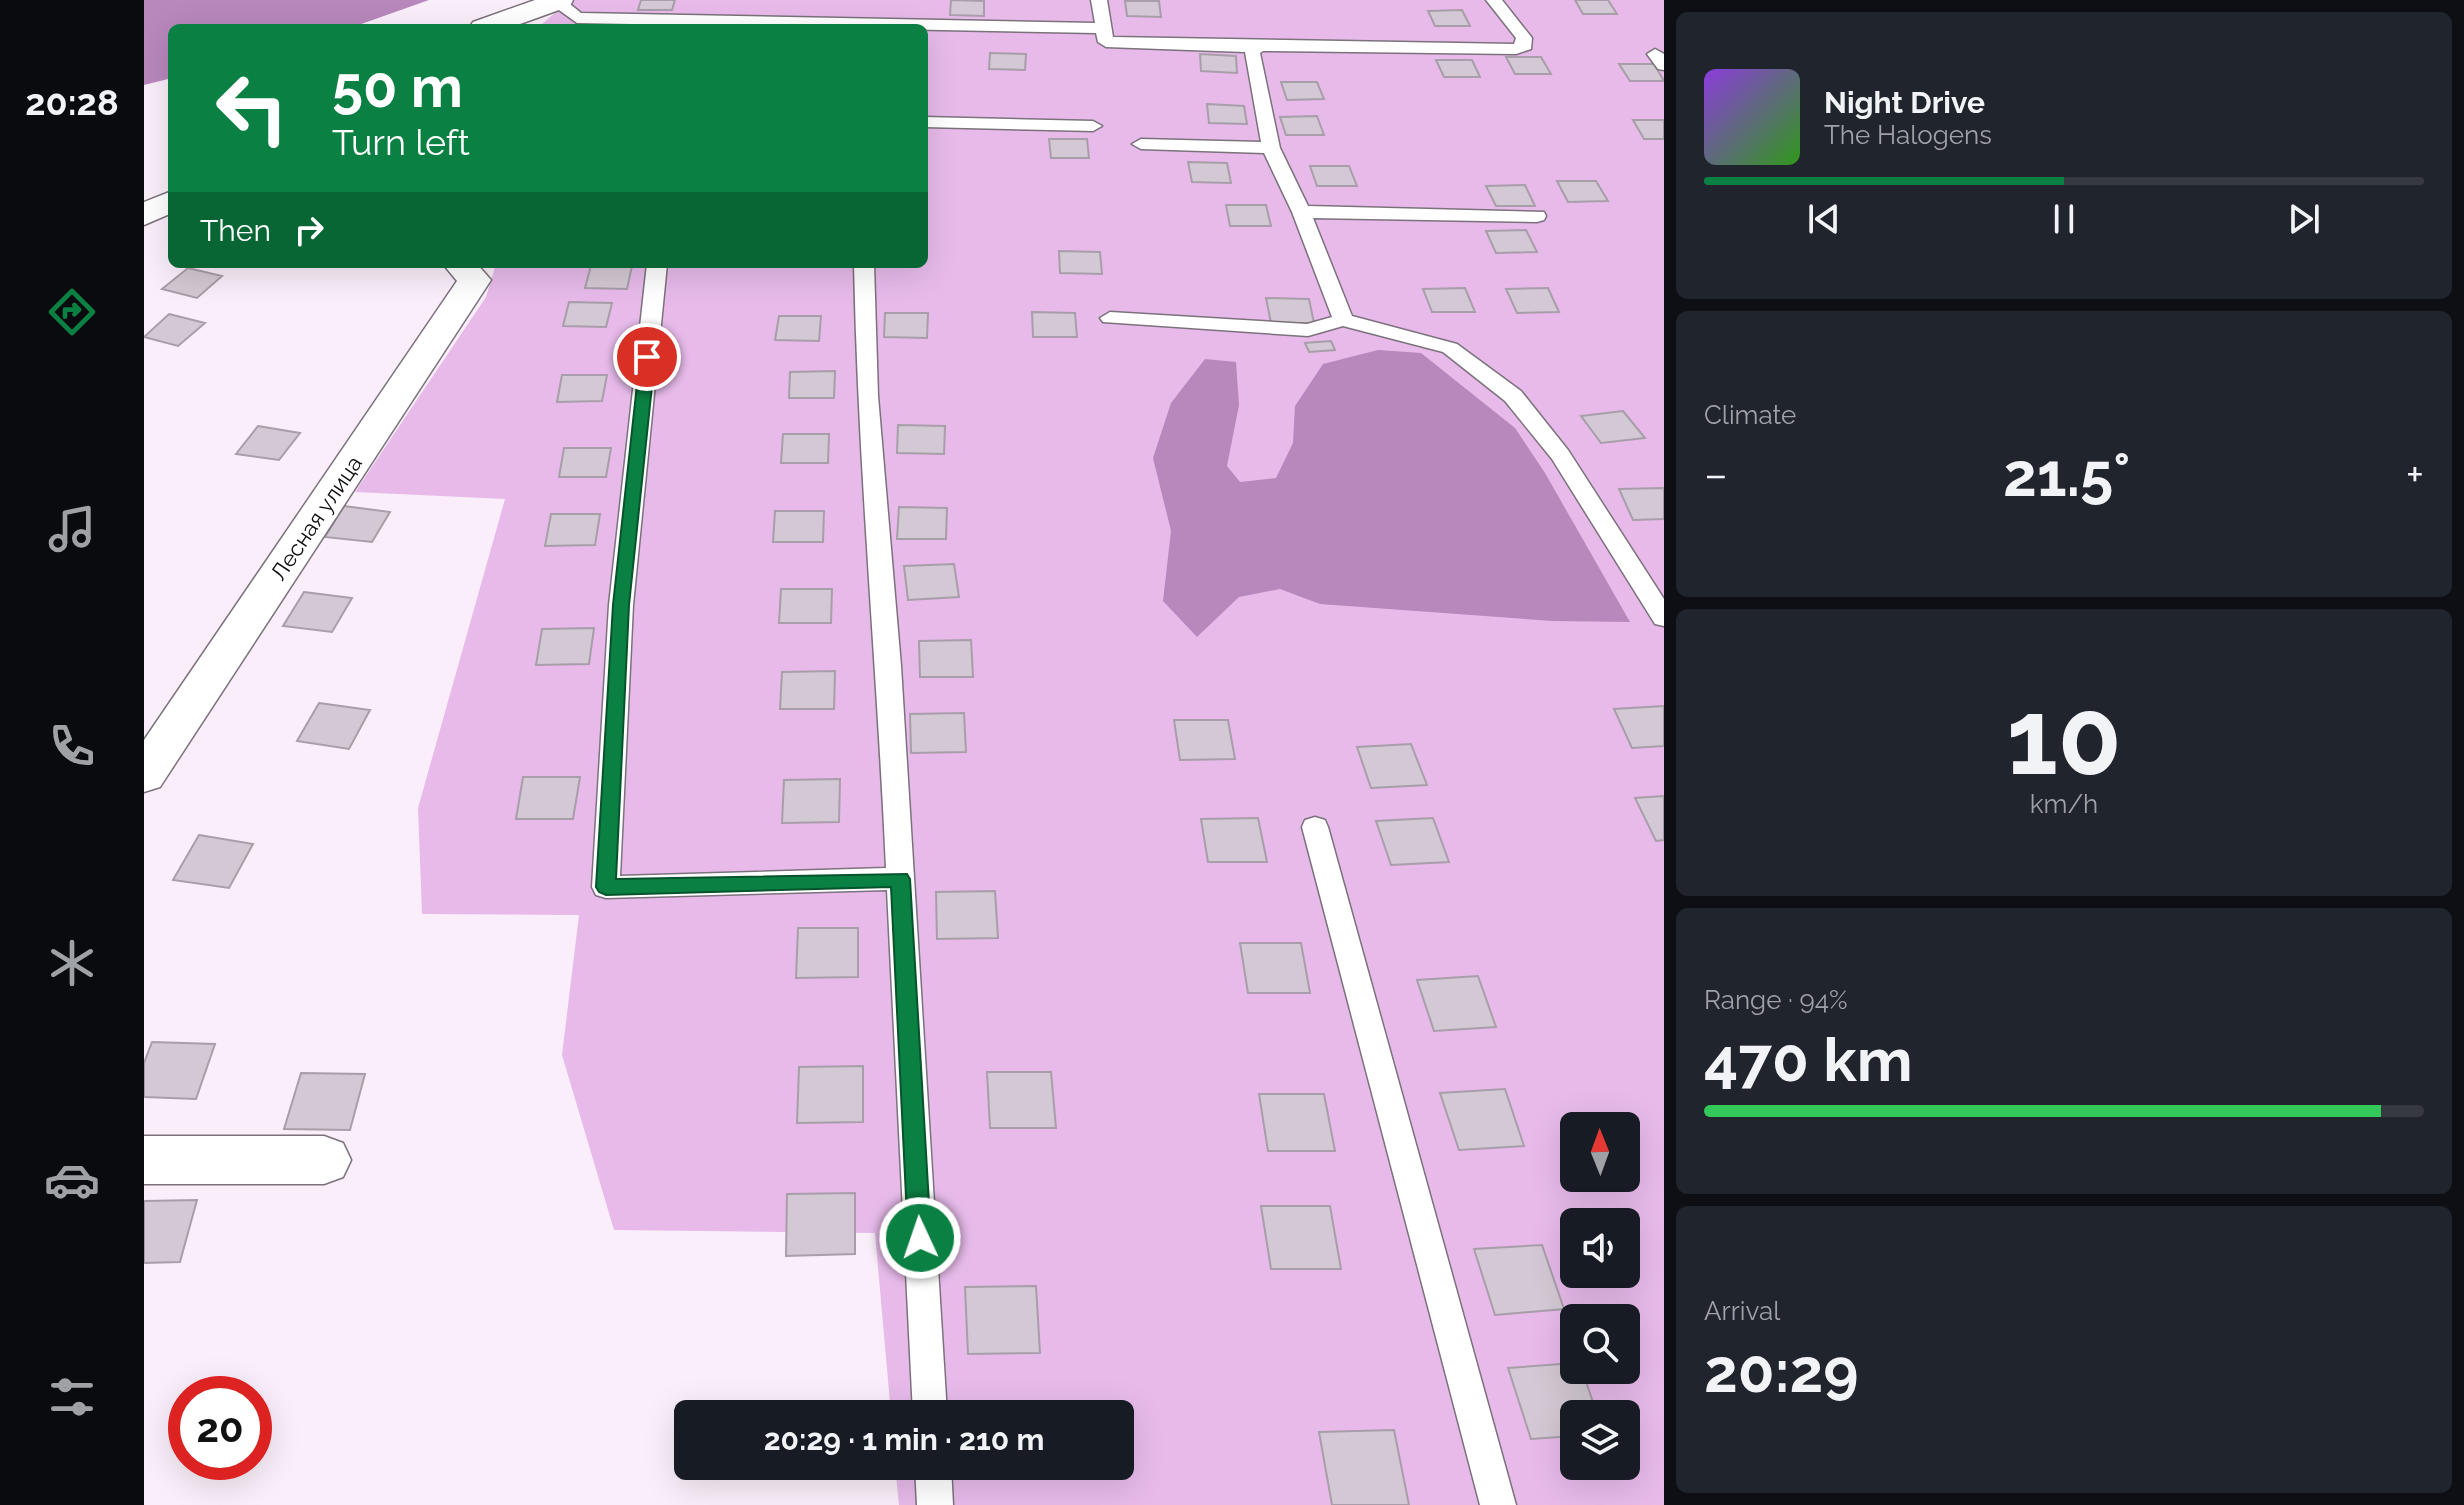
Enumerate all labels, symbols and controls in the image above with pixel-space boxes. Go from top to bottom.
text: 50 m [332,54,463,120]
icon: left [200,56,304,160]
text: 20:28 [25,81,119,123]
text: Night Drive [1824,85,1985,120]
text: The Halogens [1824,120,1992,150]
text: Turn left [332,121,470,163]
icon: previous [1802,197,1846,241]
icon: pause [2042,197,2086,241]
icon: next [2282,197,2326,241]
icon: right [287,208,331,252]
text: Then [200,213,271,248]
icon: directions [44,284,100,340]
pin [613,323,681,391]
icon: arrive [625,335,669,379]
text: Climate [1704,400,1796,430]
text: 21.5° [2003,440,2130,510]
text: − [1704,449,1728,500]
text: + [2406,449,2424,500]
street label: Лесная улица [265,451,367,585]
icon: music [44,501,100,557]
text: 10 [2006,676,2122,798]
icon: phone [44,718,100,774]
text: km/h [2030,789,2098,819]
icon: climate [44,935,100,991]
text: Range · 94% [1704,985,1848,1015]
text: 470 km [1704,1025,1913,1095]
north arrow [1560,1112,1640,1192]
map controls [1560,1112,1640,1480]
icon: car [44,1152,100,1208]
position arrow [878,1196,962,1280]
button: sound [1560,1208,1640,1288]
text: Arrival [1704,1296,1780,1326]
button: search [1560,1304,1640,1384]
text: 20:29 [1704,1336,1859,1406]
icon: filters [44,1369,100,1425]
speed limit sign: 20 [168,1376,272,1480]
button: layers [1560,1400,1640,1480]
text: 20:29 · 1 min · 210 m [764,1422,1044,1457]

